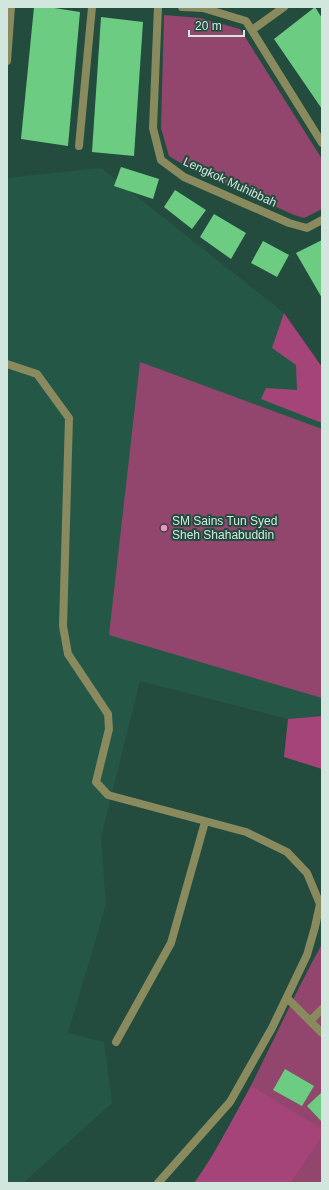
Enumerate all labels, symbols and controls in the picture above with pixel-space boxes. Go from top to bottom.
scale bar [189,12,244,38]
text: 20 m [195,19,222,33]
street label: Lengkok Muhibbah [181,154,279,210]
place label: SM Sains Tun Syed Sheh Shahabuddin [172,514,277,542]
marker: SM Sains Tun Syed Sheh Shahabuddin [159,523,169,533]

